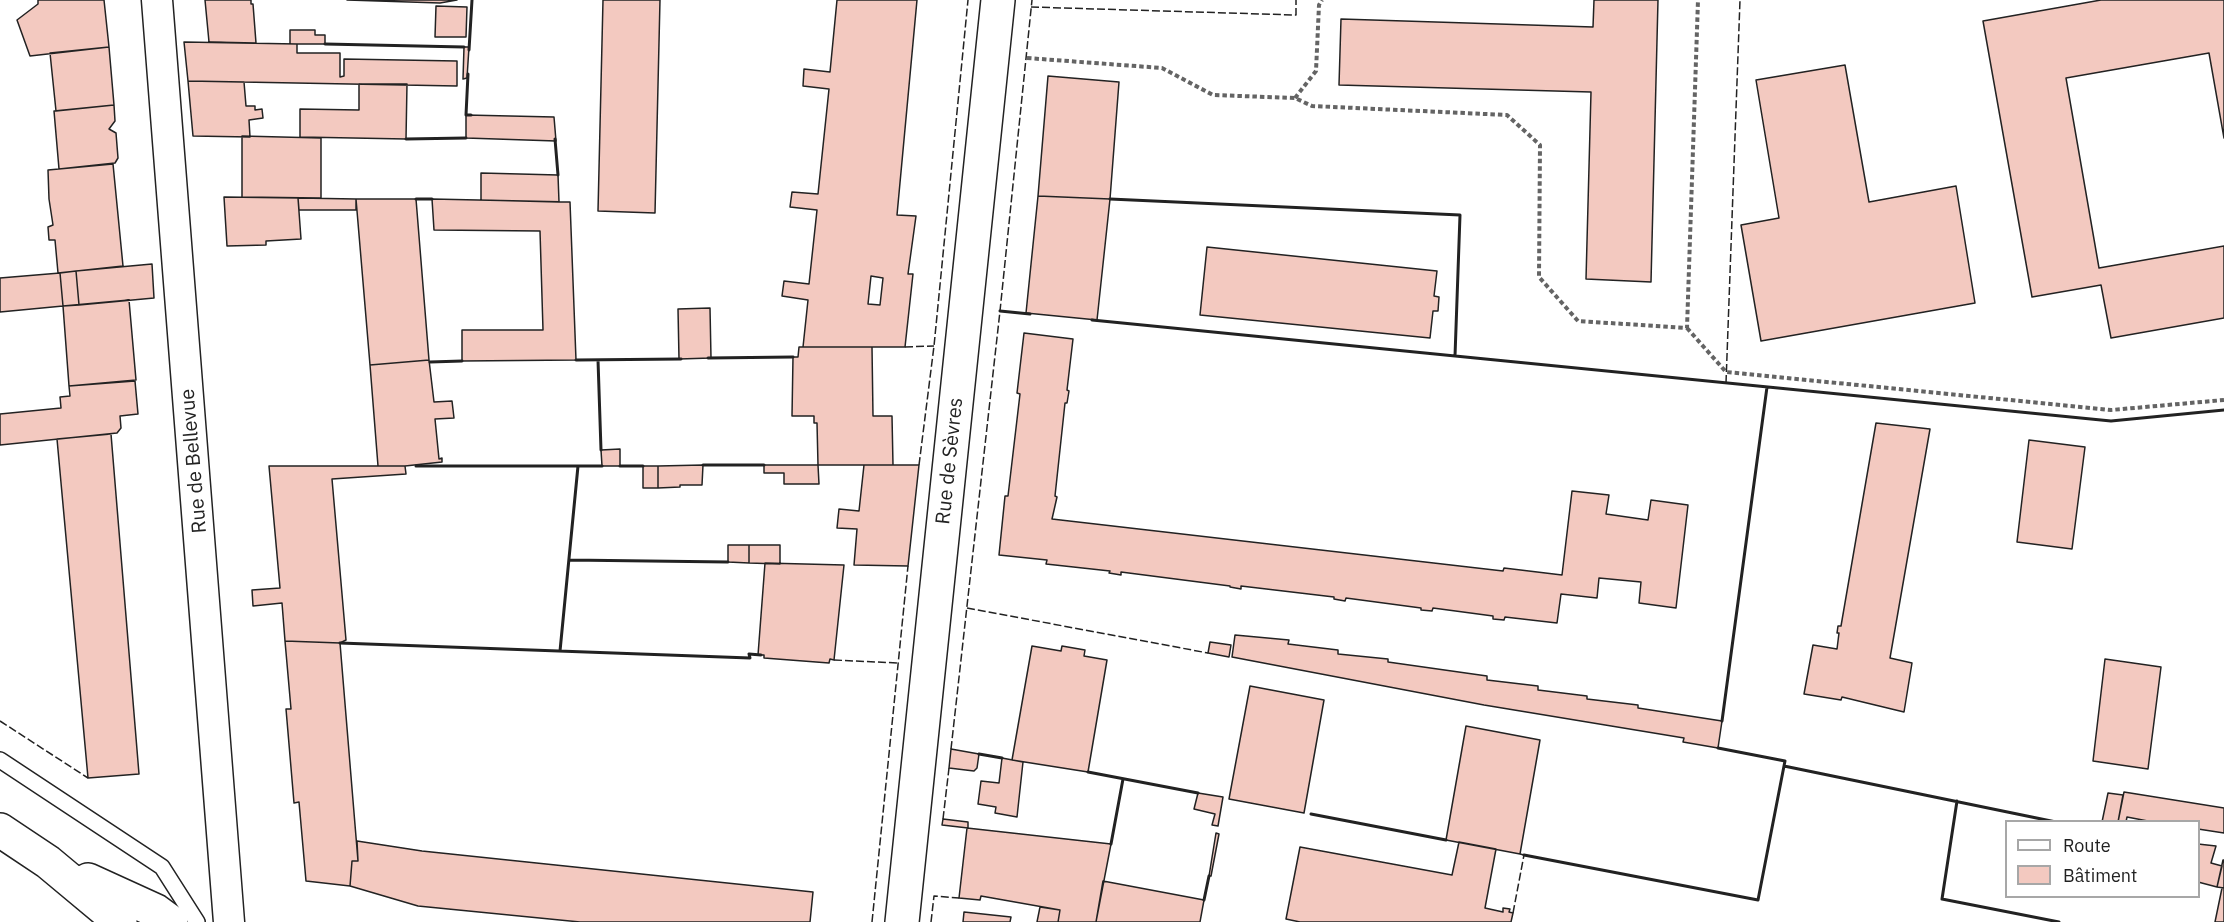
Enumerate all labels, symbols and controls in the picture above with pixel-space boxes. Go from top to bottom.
street label: Rue de Bellevue [176,388,212,534]
street label: Rue de Sèvres [931,396,969,526]
legend [2005,820,2200,898]
text: Route [2063,834,2111,857]
text: Bâtiment [2063,864,2137,887]

